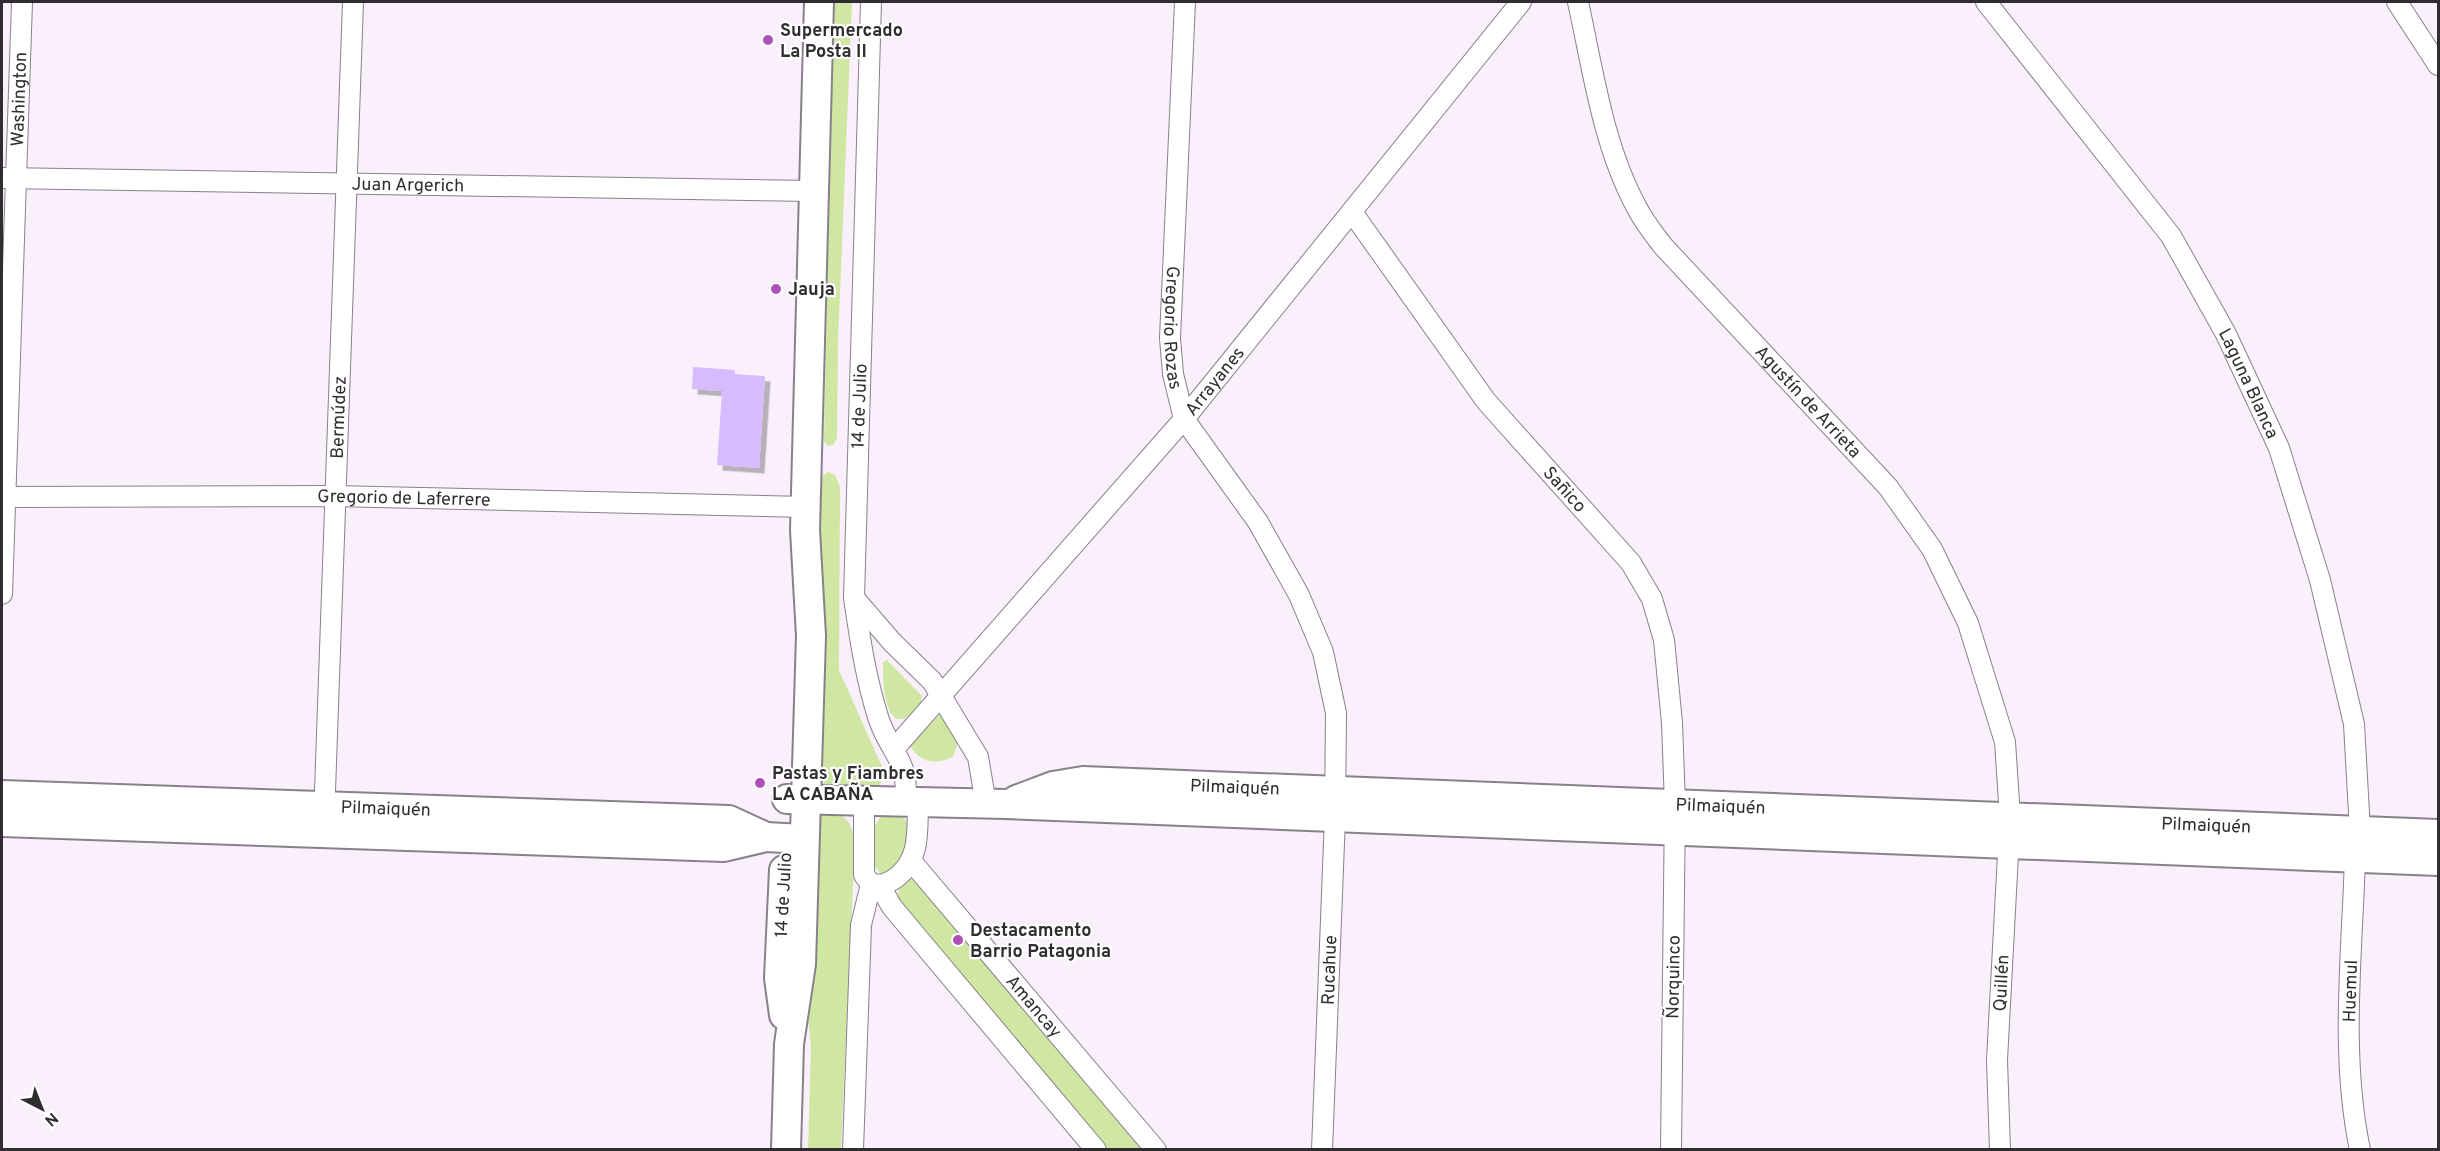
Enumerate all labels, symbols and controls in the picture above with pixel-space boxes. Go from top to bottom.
place label: Supermercado La Posta II [780,20,903,64]
marker: Supermercado La Posta II [761,33,775,47]
street label: Washington [7,52,33,147]
street label: Juan Argerich [351,174,465,198]
street label: Gregorio Rozas [1157,266,1186,392]
place label: Jauja [788,279,835,302]
marker: Jauja [769,282,783,296]
street label: Laguna Blanca [2212,325,2283,443]
street label: Agustín de Arrieta [1749,341,1865,464]
street label: Arrayanes [1181,343,1251,421]
street label: 14 de Julio [848,363,873,449]
street label: Bermúdez [327,375,353,459]
street label: Sañico [1537,462,1591,518]
street label: Gregorio de Laferrere [317,486,491,513]
place label: Pastas y Fiambres LA CABAÑA [772,763,924,807]
street label: Pilmaiquén [1189,775,1280,802]
marker: Pastas y Fiambres LA CABAÑA [753,776,767,790]
street label: Pilmaiquén [1675,794,1766,821]
street label: Pilmaiquén [340,797,431,823]
street label: Pilmaiquén [2161,813,2252,840]
street label: 14 de Julio [771,852,798,938]
place label: Destacamento Barrio Patagonia [970,920,1111,964]
marker: Destacamento Barrio Patagonia [951,933,965,947]
street label: Rucahue [1318,935,1343,1005]
street label: Ñorquinco [1660,935,1687,1019]
street label: Quillén [1990,954,2015,1012]
street label: Huemul [2339,959,2364,1023]
street label: Amancay [1000,971,1066,1043]
north arrow [12,1079,72,1139]
text: N [40,1107,62,1130]

